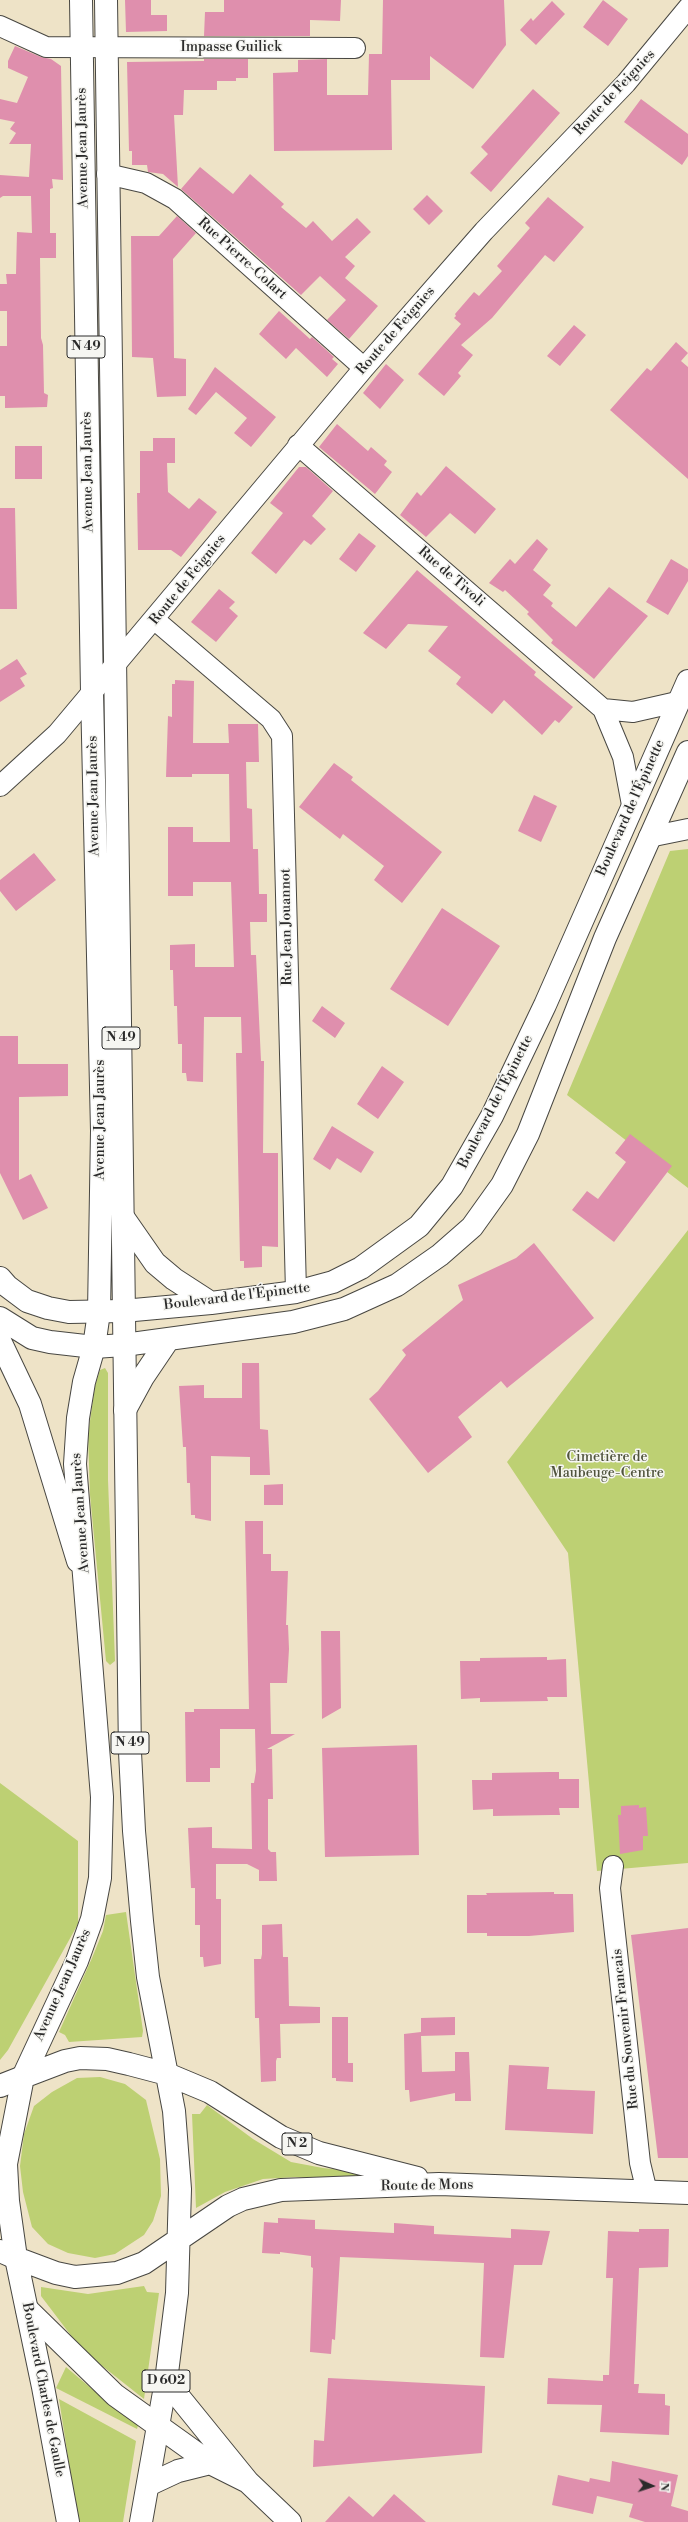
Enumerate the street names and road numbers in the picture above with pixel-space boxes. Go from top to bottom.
street label: Impasse Guilick [181,40,281,56]
street label: Route de Feignies [571,47,659,139]
street label: Avenue Jean Jaurès [74,88,92,208]
street label: Rue Pierre-Colart [194,215,290,303]
street label: Route de Feignies [353,283,439,379]
road number: N 49 [67,336,105,358]
street label: Avenue Jean Jaurès [79,412,97,532]
street label: Route de Feignies [146,531,230,629]
street label: Rue de Tivoli [414,543,488,611]
street label: Avenue Jean Jaurès [85,736,103,856]
street label: Boulevard de l'Épinette [593,737,669,879]
street label: Rue Jean Jouannot [278,868,296,986]
road number: N 49 [102,1027,140,1049]
street label: Boulevard de l'Épinette [455,1032,537,1172]
street label: Avenue Jean Jaurès [93,1060,109,1180]
street label: Boulevard de l'Épinette [163,1280,311,1314]
street label: Avenue Jean Jaurès [68,1452,94,1574]
road number: N 49 [111,1732,149,1754]
street label: Avenue Jean Jaurès [31,1927,95,2043]
street label: Rue du Souvenir Francais [609,1948,643,2110]
road number: N 2 [282,2133,312,2155]
street label: Route de Mons [380,2177,474,2195]
street label: Boulevard Charles de Gaulle [18,2301,68,2479]
road number: D 602 [142,2370,190,2392]

